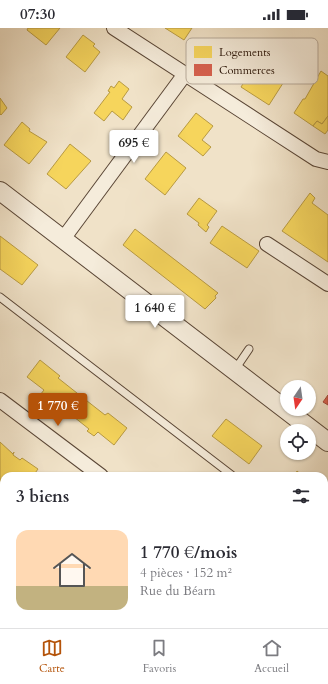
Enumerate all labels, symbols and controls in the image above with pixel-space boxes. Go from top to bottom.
text: 07:30 [20,4,55,24]
legend [186,38,318,84]
text: Logements [219,45,271,60]
text: Commerces [219,63,275,78]
pin: 695 € [106,130,162,164]
text: 695 € [118,134,150,152]
pin: 1 640 € [118,295,192,329]
text: 1 640 € [134,299,176,317]
north arrow [280,380,316,416]
map controls [280,380,316,460]
pin: 1 770 € [21,393,95,427]
text: 1 770 € [37,397,79,415]
button: locate [280,424,316,460]
text: 3 biens [16,485,69,508]
icon: filters [290,485,312,507]
text: 1 770 €/mois [140,541,237,564]
icon: home [48,546,96,594]
text: 4 pièces · 152 m² [140,564,232,582]
text: Rue du Béarn [140,582,216,600]
tab: Carte [39,637,65,676]
tab: Favoris [143,637,176,676]
tab: Accueil [254,637,289,676]

